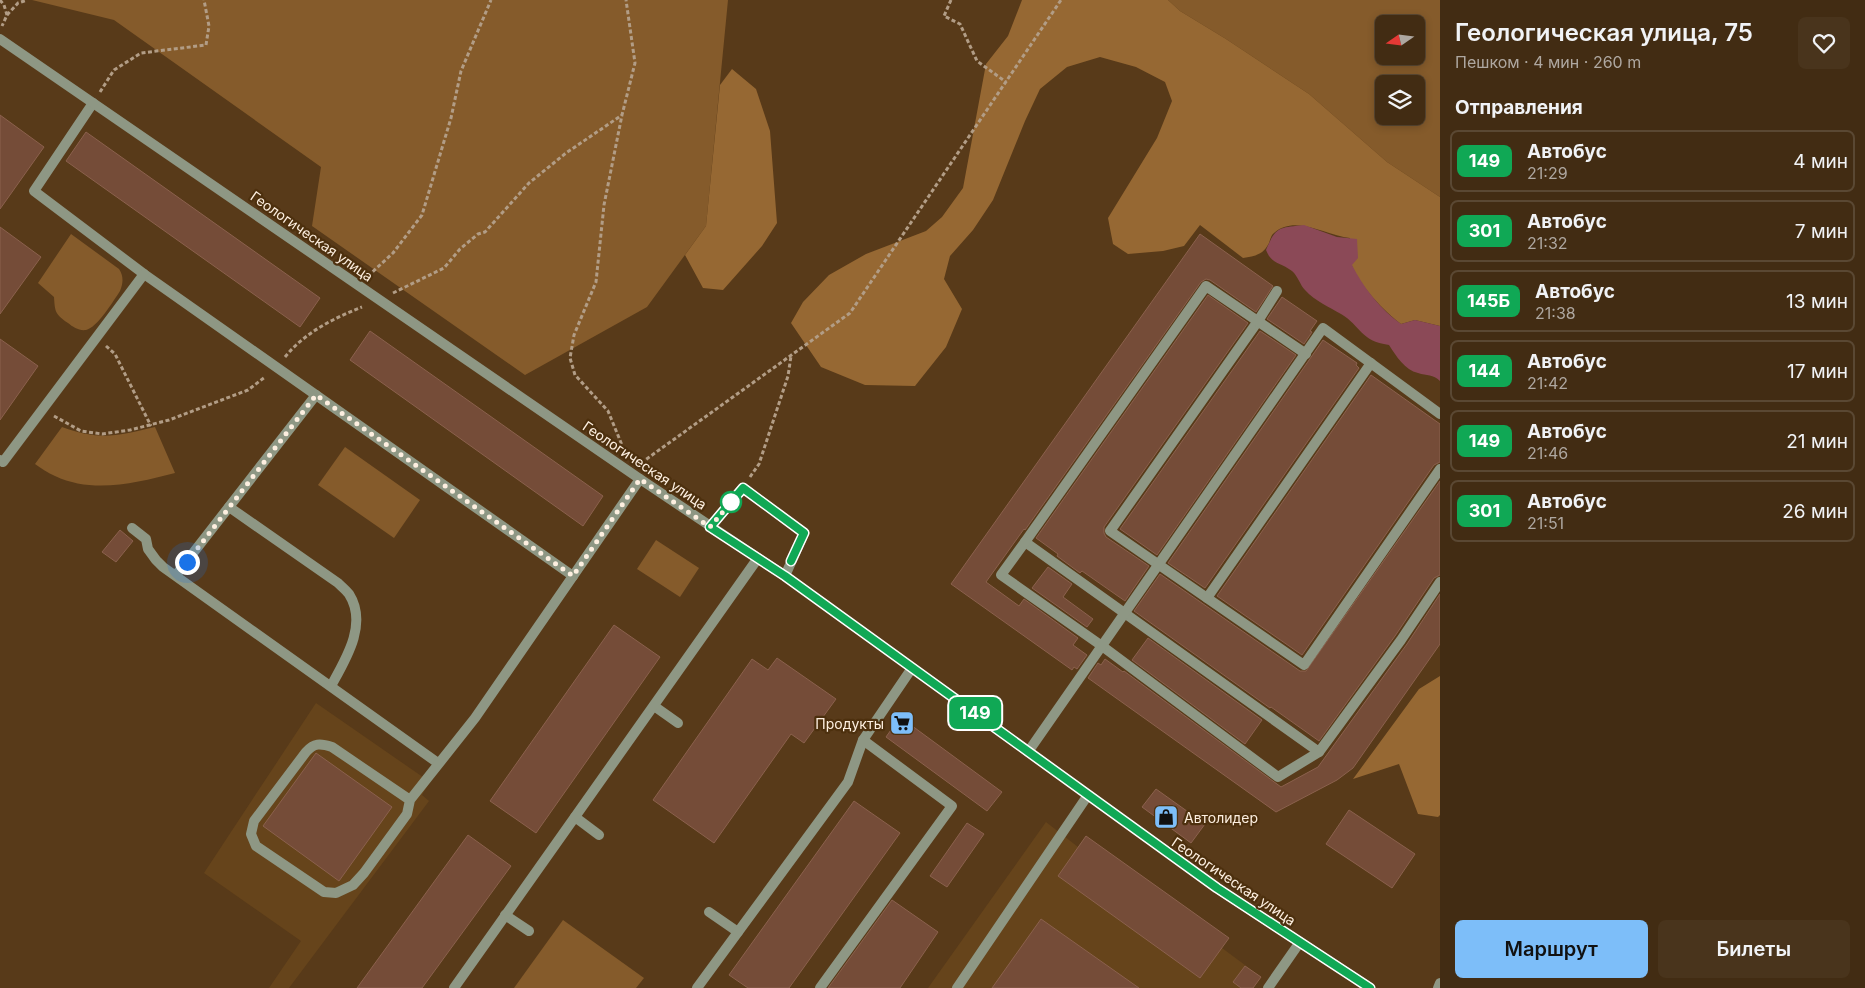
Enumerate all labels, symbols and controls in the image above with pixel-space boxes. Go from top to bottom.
north arrow [1375,15,1425,65]
map controls [1375,15,1425,125]
button: heart [1798,17,1850,69]
text: Геологическая улица, 75 [1455,18,1753,47]
text: Пешком · 4 мин · 260 m [1455,52,1641,72]
button: layers [1375,75,1425,125]
text: Отправления [1455,96,1583,119]
text: Автобус [1527,140,1607,163]
text: 149 [1469,150,1500,171]
text: 4 мин [1793,150,1848,173]
text: 21:29 [1527,163,1568,183]
street label: Геологическая улица [247,187,377,285]
text: Автобус [1527,210,1607,233]
text: 301 [1469,220,1500,241]
text: 7 мин [1795,220,1848,243]
text: 21:32 [1527,233,1568,253]
text: Автобус [1535,280,1615,303]
text: 145Б [1467,290,1510,311]
text: 13 мин [1786,290,1848,313]
text: 21:38 [1535,303,1576,323]
text: Автобус [1527,350,1607,373]
text: 144 [1468,360,1501,381]
text: 17 мин [1787,360,1848,383]
text: 21:42 [1527,373,1568,393]
street label: Геологическая улица [580,417,710,513]
text: Автобус [1527,420,1607,443]
text: 149 [1469,430,1500,451]
text: 21 мин [1786,430,1848,453]
text: 21:46 [1527,443,1568,463]
text: Автобус [1527,490,1607,513]
unlabelled marker [720,491,742,513]
text: 301 [1469,500,1500,521]
text: 26 мин [1782,500,1848,523]
text: 21:51 [1527,513,1564,533]
your location [175,550,200,575]
line badge: 149 [946,697,1004,729]
text: 149 [959,702,991,723]
supermarket icon: Продукты [889,710,915,736]
place label: Продукты [815,715,884,732]
shop icon: Автолидер [1153,804,1179,830]
place label: Автолидер [1184,809,1258,826]
street label: Геологическая улица [1169,833,1299,929]
button: Маршрут [1455,920,1648,978]
button: Билеты [1658,920,1850,978]

